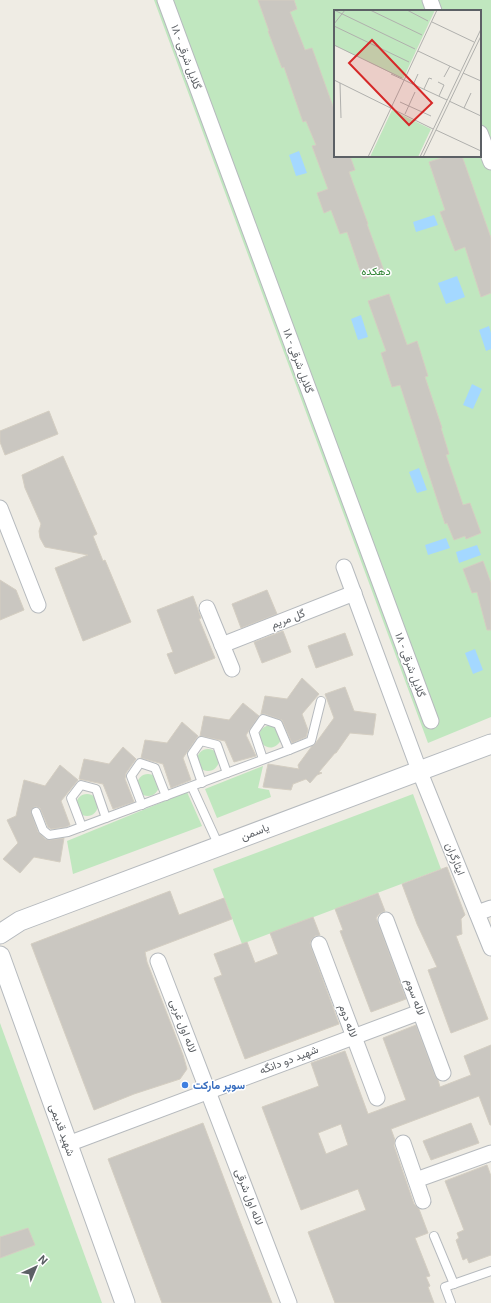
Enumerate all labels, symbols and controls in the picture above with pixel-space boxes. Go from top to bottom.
inset map [334,10,481,157]
street label: گلایل شرقی - ۱۸ [168,23,204,91]
park label: دهکده [361,265,391,278]
street label: گلایل شرقی - ۱۸ [280,327,316,395]
street label: گل مریم [269,607,307,632]
street label: گلایل شرقی - ۱۸ [392,631,428,699]
street label: یاسمن [239,821,271,843]
street label: ایثارگران [443,841,467,877]
street label: لاله سوم [401,977,428,1017]
street label: لاله اول غربی [167,997,199,1055]
street label: لاله دوم [335,1003,360,1040]
street label: شهید دو دانگه [258,1043,321,1077]
place label: سوپر مارکت [193,1079,245,1093]
marker: سوپر مارکت [180,1080,190,1090]
street label: شهید قدیمی [47,1102,78,1158]
street label: لاله اول شرقی [232,1167,266,1227]
north arrow [16,1247,56,1287]
text: N [35,1253,50,1268]

